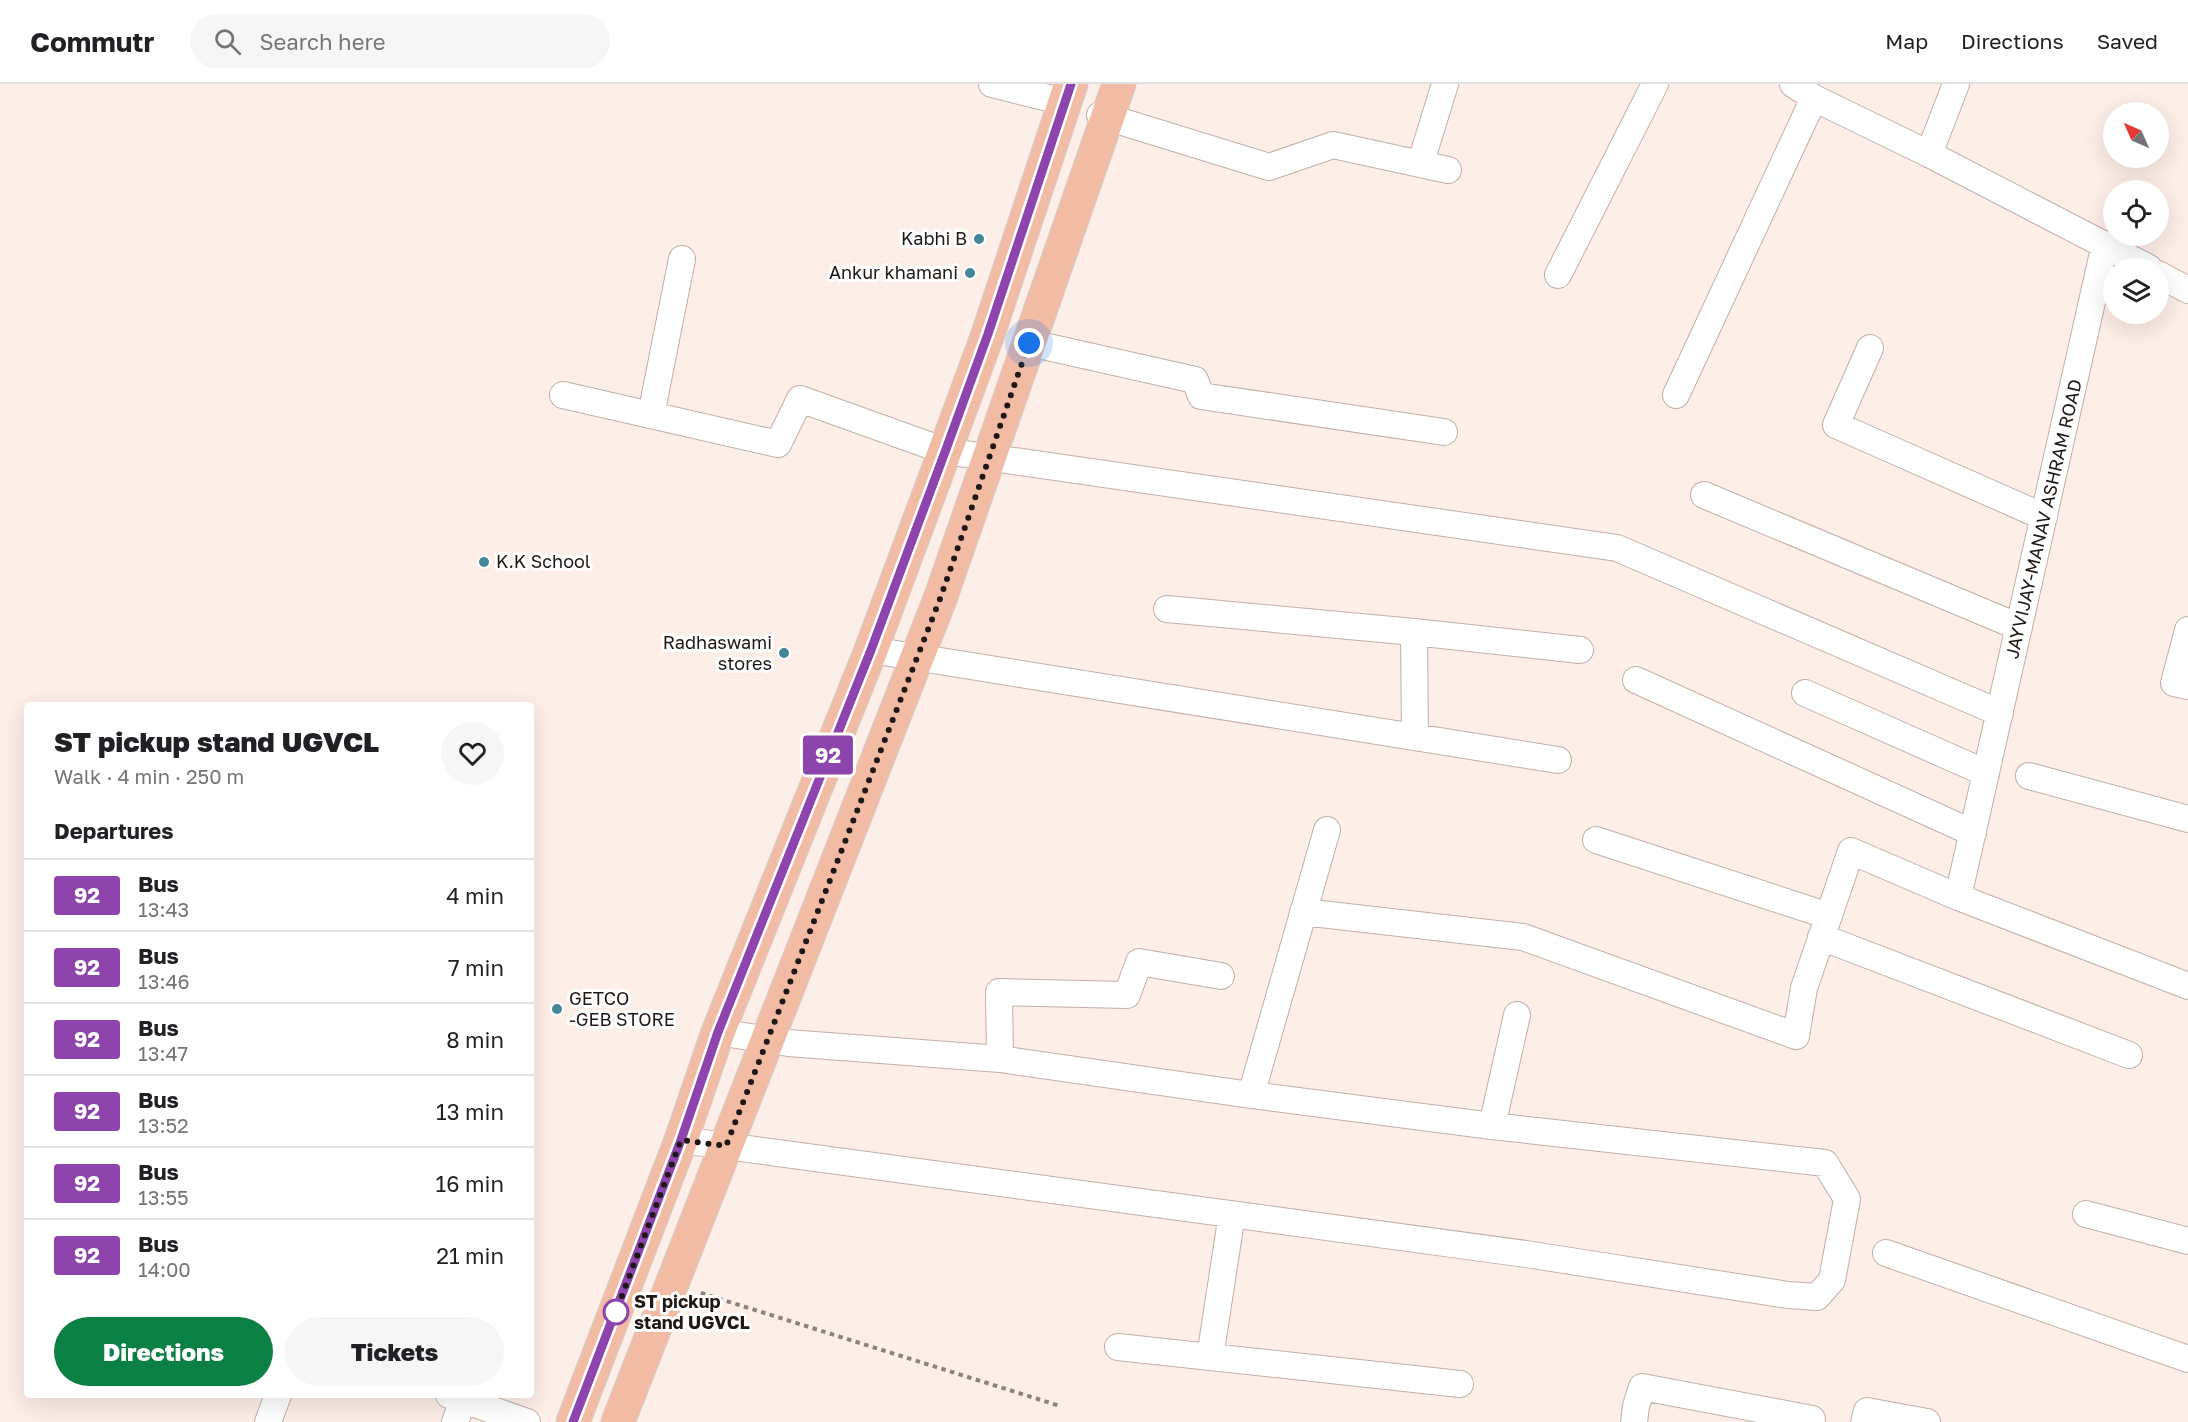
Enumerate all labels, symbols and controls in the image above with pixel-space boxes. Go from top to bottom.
search box [190,14,610,68]
text: Commutr [30,25,154,58]
icon: search [211,25,244,58]
text: Search here [259,28,386,55]
text: Map [1885,28,1928,54]
text: Directions [1961,28,2064,54]
text: Saved [2097,28,2158,54]
north arrow [2103,102,2169,168]
map controls [2103,102,2169,324]
button: locate [2103,180,2169,246]
place label: Kabhi B [901,227,967,249]
marker: Kabhi B [972,232,986,246]
button: layers [2103,258,2169,324]
place label: Ankur khamani [829,261,958,283]
marker: Ankur khamani [963,266,977,280]
your location [1014,328,1044,358]
street label: JAYVIJAY-MANAV ASHRAM ROAD [2000,377,2086,661]
place label: K.K School [496,550,591,572]
marker: K.K School [477,555,491,569]
place label: Radhaswami stores [663,631,772,674]
marker: Radhaswami stores [777,646,791,660]
button: heart [441,722,504,785]
text: ST pickup stand UGVCL [54,725,379,758]
line badge: 92 [801,736,855,774]
text: 92 [815,742,841,768]
text: Walk · 4 min · 250 m [54,764,244,788]
text: Departures [54,817,173,844]
text: Bus [138,870,179,897]
text: 92 [74,882,100,908]
text: 4 min [446,882,504,909]
text: 13:43 [138,897,189,921]
text: Bus [138,942,179,969]
text: 92 [74,954,100,980]
text: 7 min [448,954,504,981]
text: 13:46 [138,969,190,993]
place label: GETCO -GEB STORE [569,987,675,1030]
marker: GETCO -GEB STORE [550,1002,564,1016]
text: Bus [138,1014,179,1041]
text: 92 [74,1026,100,1052]
text: 8 min [446,1026,504,1053]
text: 13:47 [138,1041,188,1065]
text: Bus [138,1086,179,1113]
text: 92 [74,1098,100,1124]
text: 13 min [436,1098,504,1125]
text: 13:52 [138,1113,189,1137]
text: Bus [138,1158,179,1185]
text: 92 [74,1170,100,1196]
text: 16 min [436,1170,504,1197]
text: 13:55 [138,1185,189,1209]
text: Bus [138,1230,179,1257]
text: 92 [74,1242,100,1268]
text: 21 min [436,1242,504,1269]
text: 14:00 [138,1257,191,1281]
place label: ST pickup stand UGVCL [634,1290,750,1333]
marker: ST pickup stand UGVCL [603,1299,629,1325]
button: Directions [54,1317,273,1386]
button: Tickets [285,1317,504,1386]

